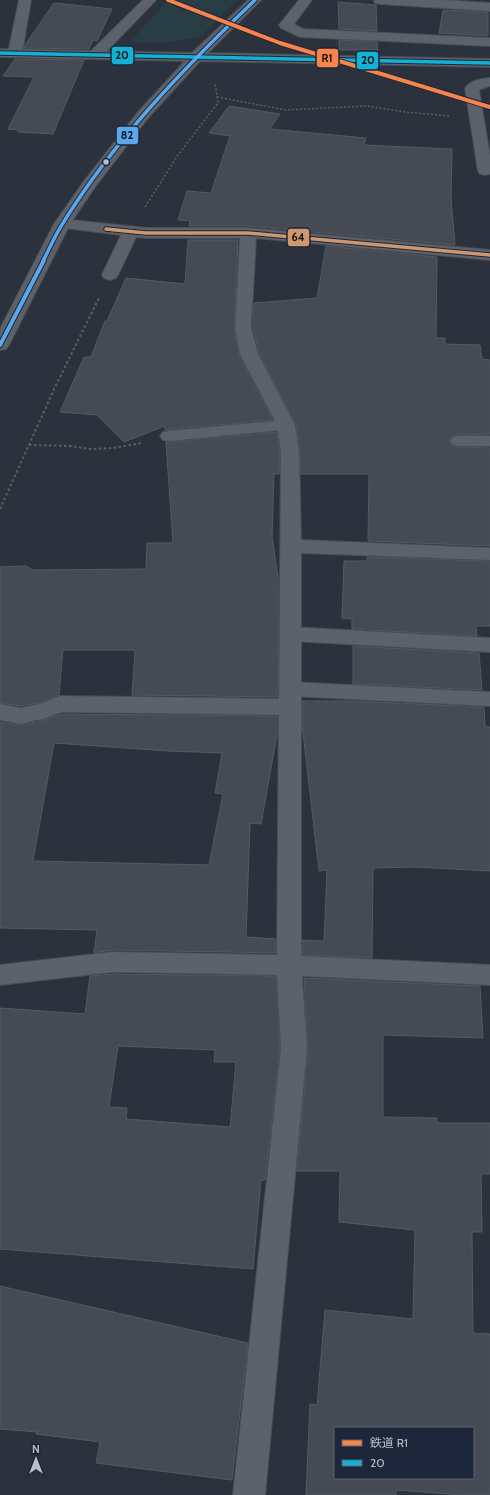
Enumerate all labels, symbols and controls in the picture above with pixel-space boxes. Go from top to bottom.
line badge: 20 [111,46,134,65]
text: 20 [115,48,129,62]
line badge: R1 [316,48,339,68]
text: R1 [322,51,332,65]
line badge: 20 [356,51,379,70]
text: 20 [361,53,375,67]
line badge: 82 [116,126,139,145]
text: 82 [121,128,133,142]
unlabelled marker [101,157,111,167]
line badge: 64 [287,228,310,247]
text: 64 [291,230,305,244]
legend [334,1427,474,1479]
text: 鉄道 R1 [370,1435,408,1450]
north arrow [16,1439,56,1479]
text: N [32,1442,40,1456]
text: 20 [370,1455,385,1470]

